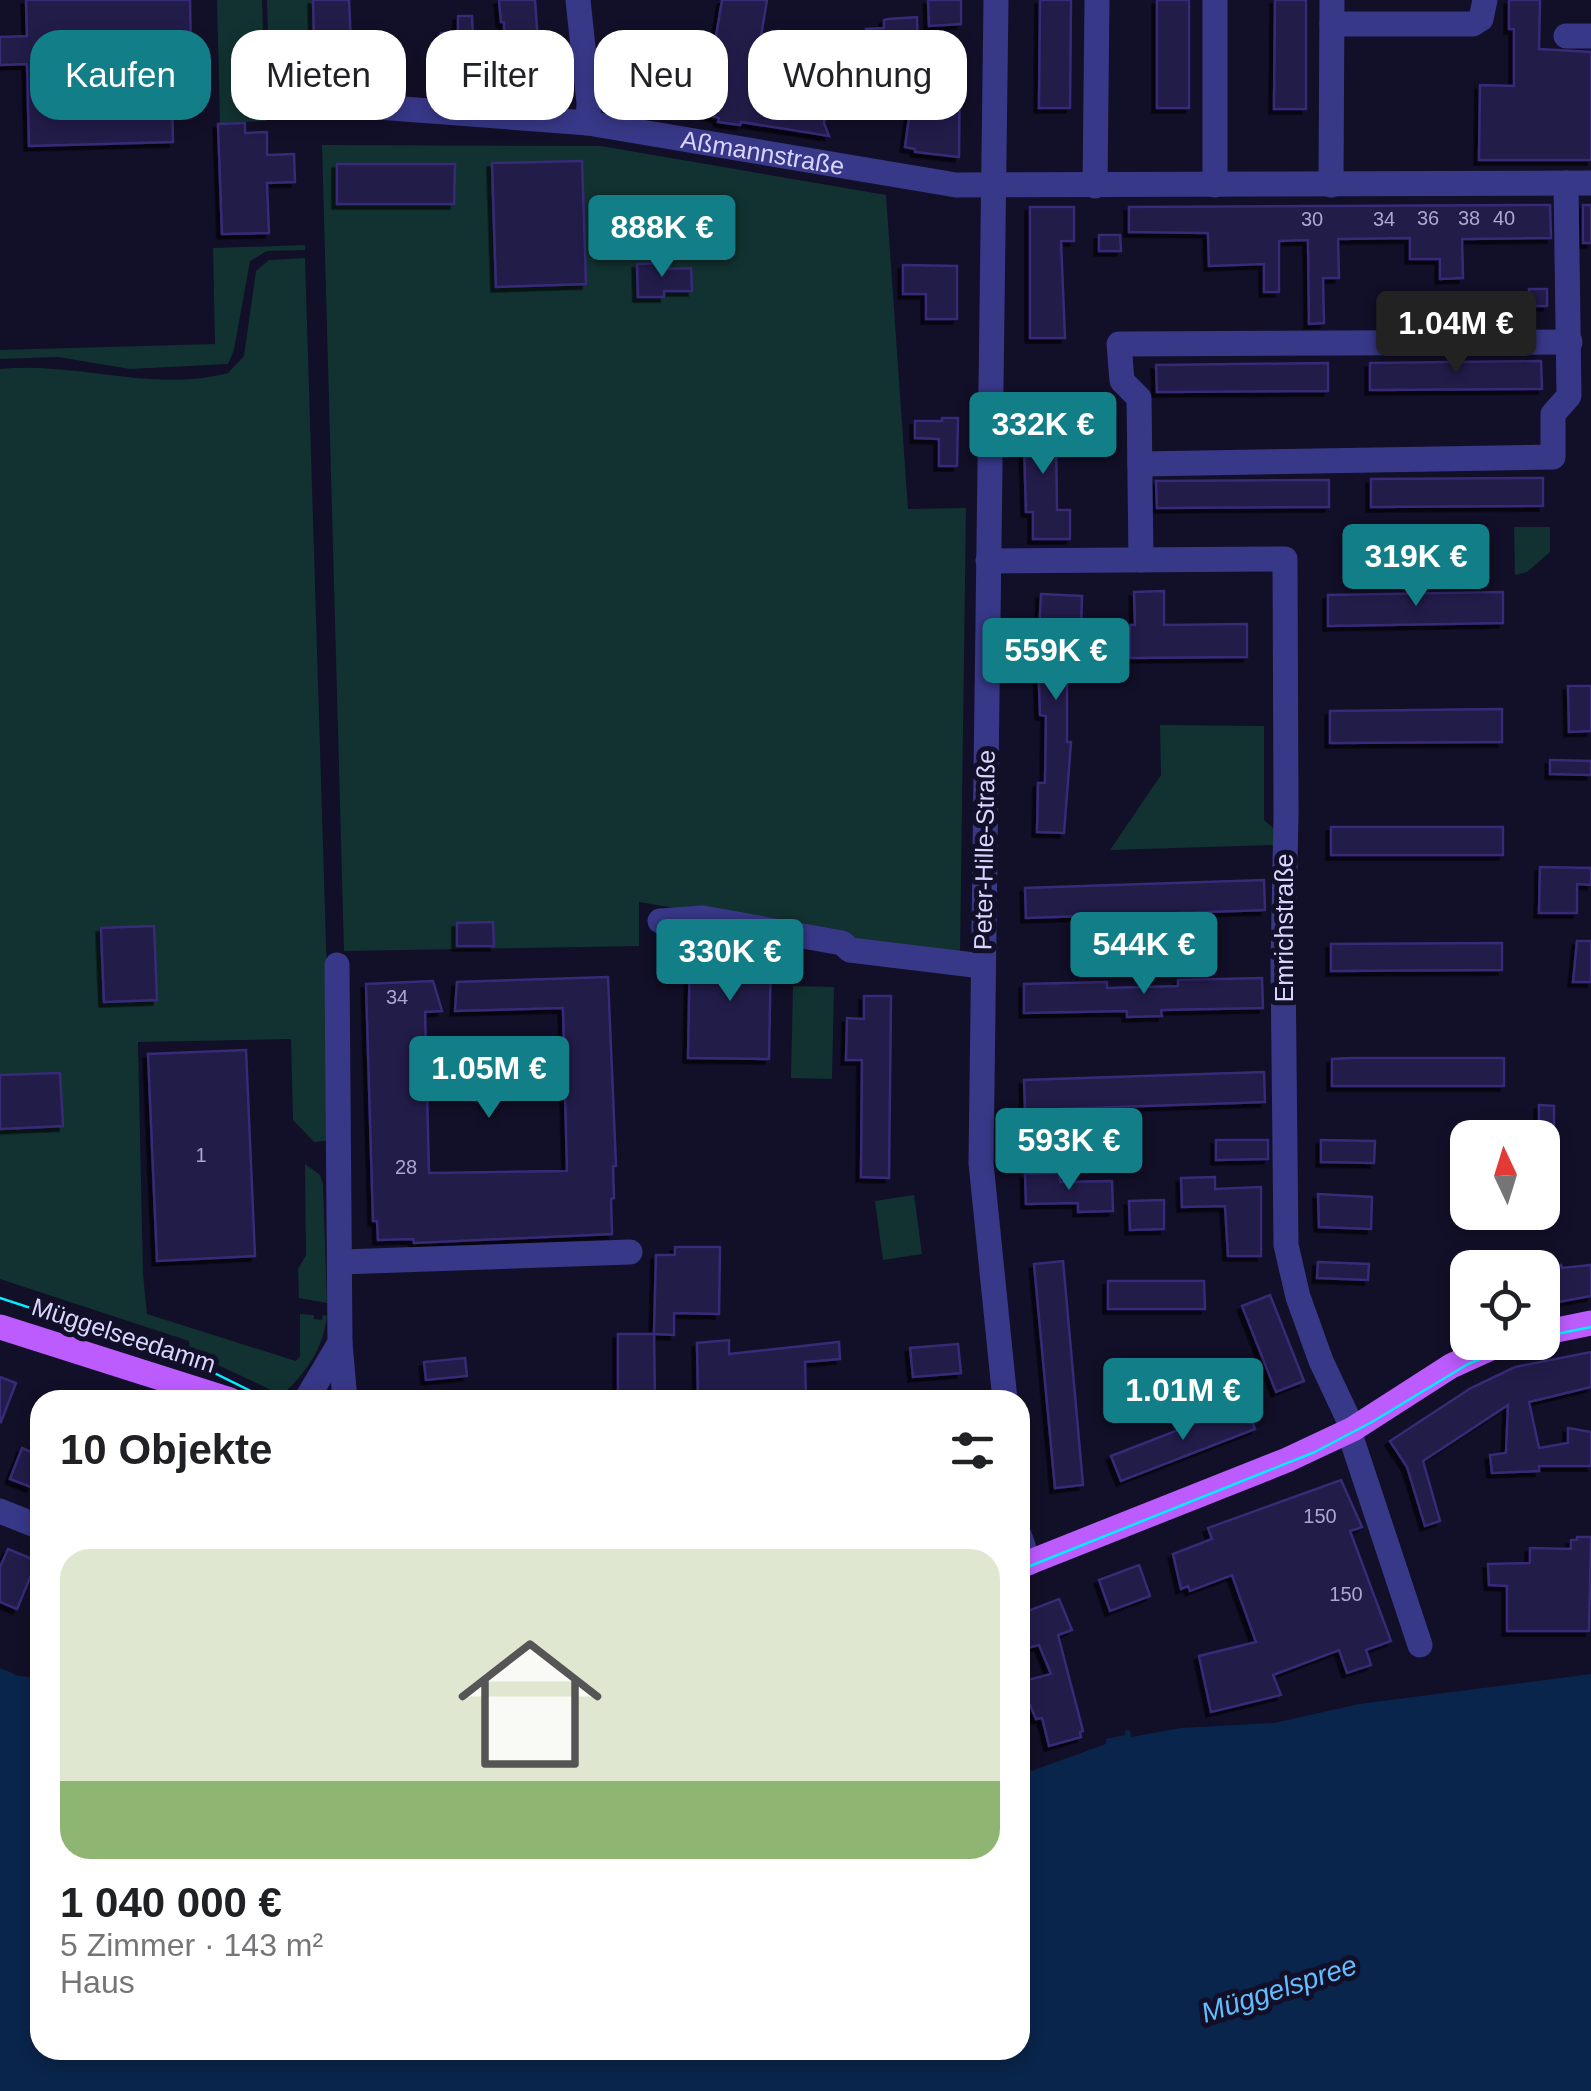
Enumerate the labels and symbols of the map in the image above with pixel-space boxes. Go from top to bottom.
street label: Aßmannstraße [679,125,847,180]
pin: 888K € [581,195,743,280]
house number: 36 [1417,207,1439,229]
house number: 38 [1458,207,1480,229]
house number: 40 [1493,207,1515,229]
house number: 30 [1301,208,1323,230]
house number: 34 [1373,208,1395,230]
pin: 1.04M € [1364,291,1548,376]
pin: 332K € [962,392,1124,477]
pin: 319K € [1335,524,1497,609]
pin: 559K € [975,618,1137,703]
street label: Peter-Hille-Straße [968,750,1000,950]
street label: Emrichstraße [1270,854,1298,1002]
pin: 544K € [1063,912,1225,997]
pin: 330K € [649,919,811,1004]
house number: 34 [386,986,408,1008]
pin: 1.05M € [397,1036,581,1121]
pin: 593K € [988,1108,1150,1193]
north arrow [1450,1120,1560,1230]
house number: 1 [195,1144,207,1166]
house number: 28 [395,1156,417,1178]
street label: Müggelseedamm [28,1292,220,1378]
pin: 1.01M € [1091,1358,1275,1443]
house number: 150 [1303,1505,1337,1527]
house number: 150 [1329,1583,1363,1605]
water label: Müggelspree [1197,1949,1361,2029]

